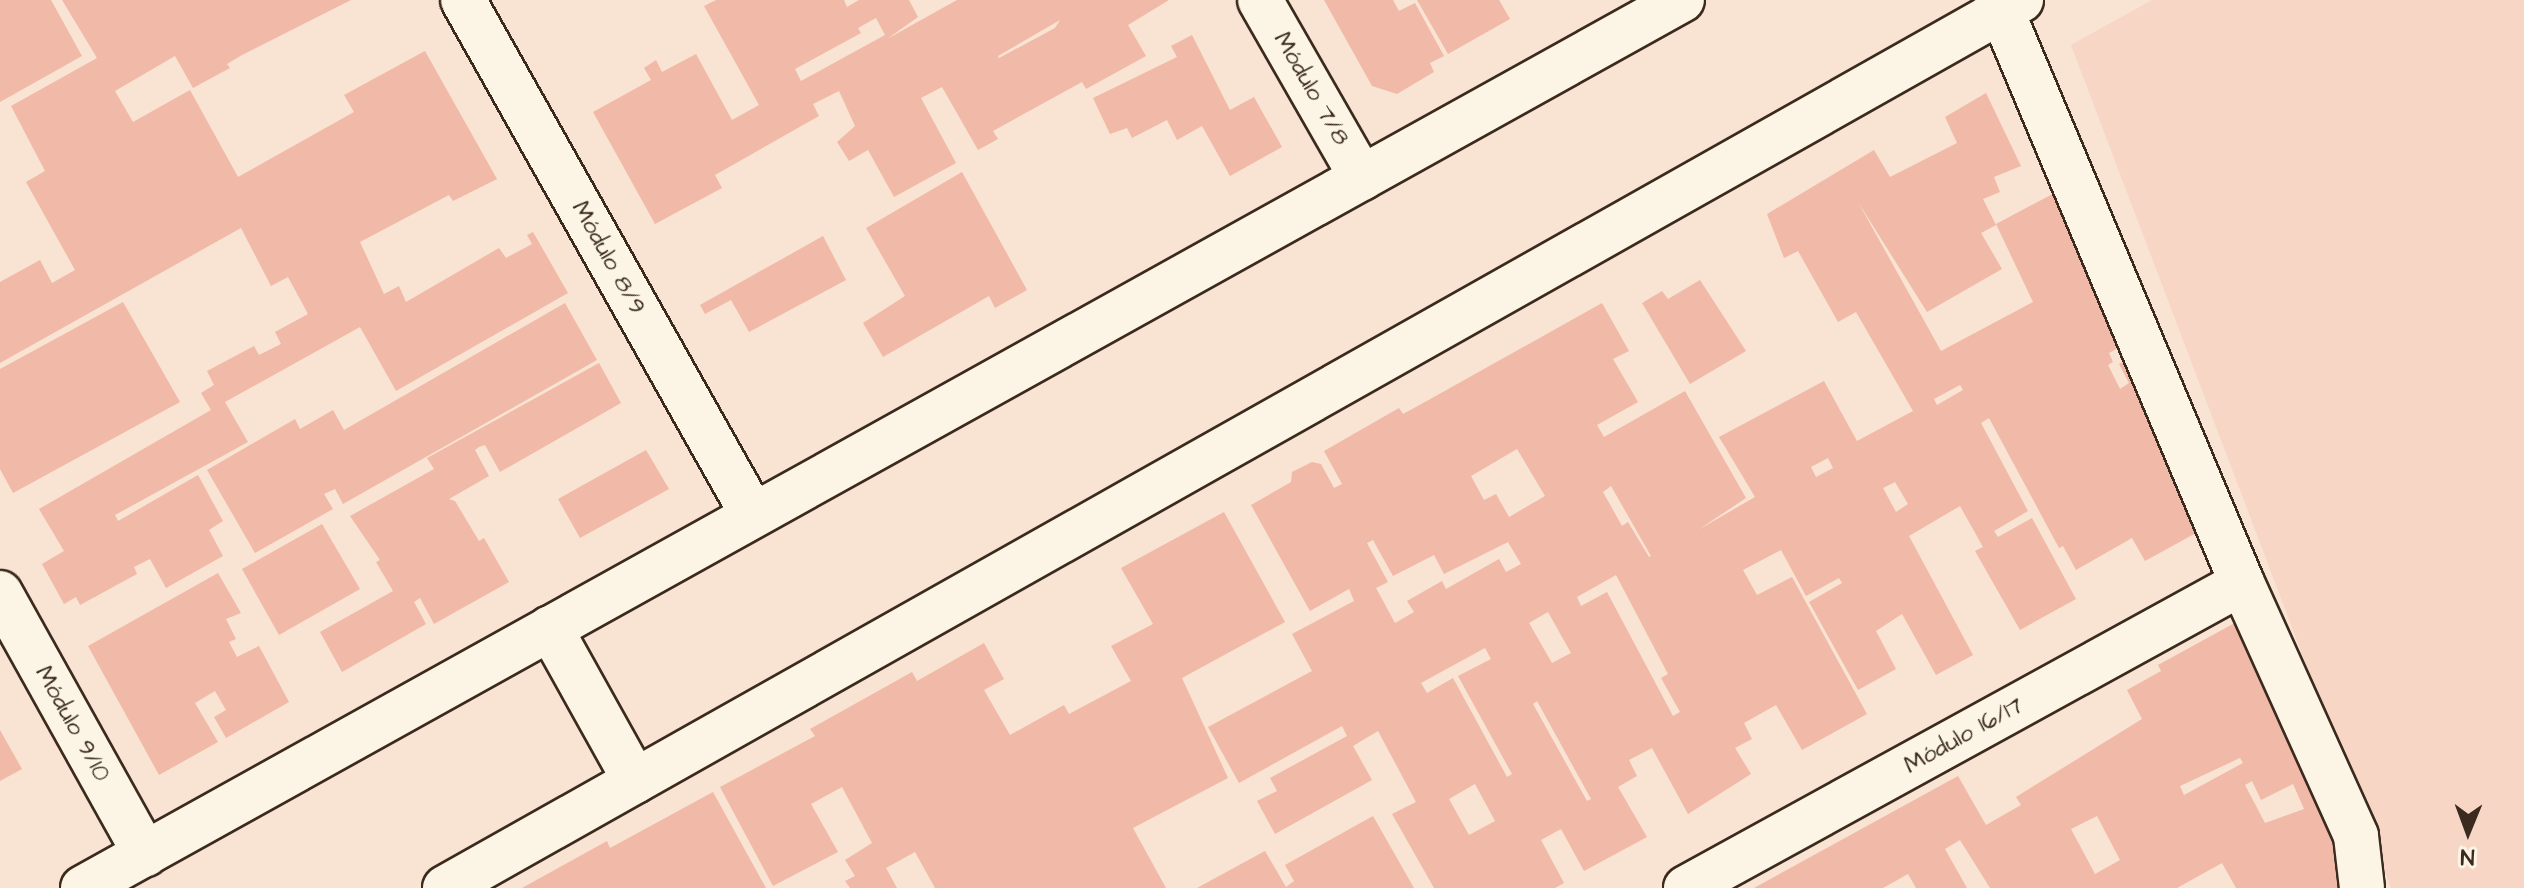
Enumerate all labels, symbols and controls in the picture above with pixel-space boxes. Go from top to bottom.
street label: Módulo 7/8 [1267,27,1355,151]
street label: Módulo 8/9 [565,196,651,320]
street label: Módulo 9/10 [28,661,116,787]
street label: Módulo 16/17 [1899,692,2029,780]
north arrow [2428,792,2508,872]
text: N [2460,841,2475,872]

